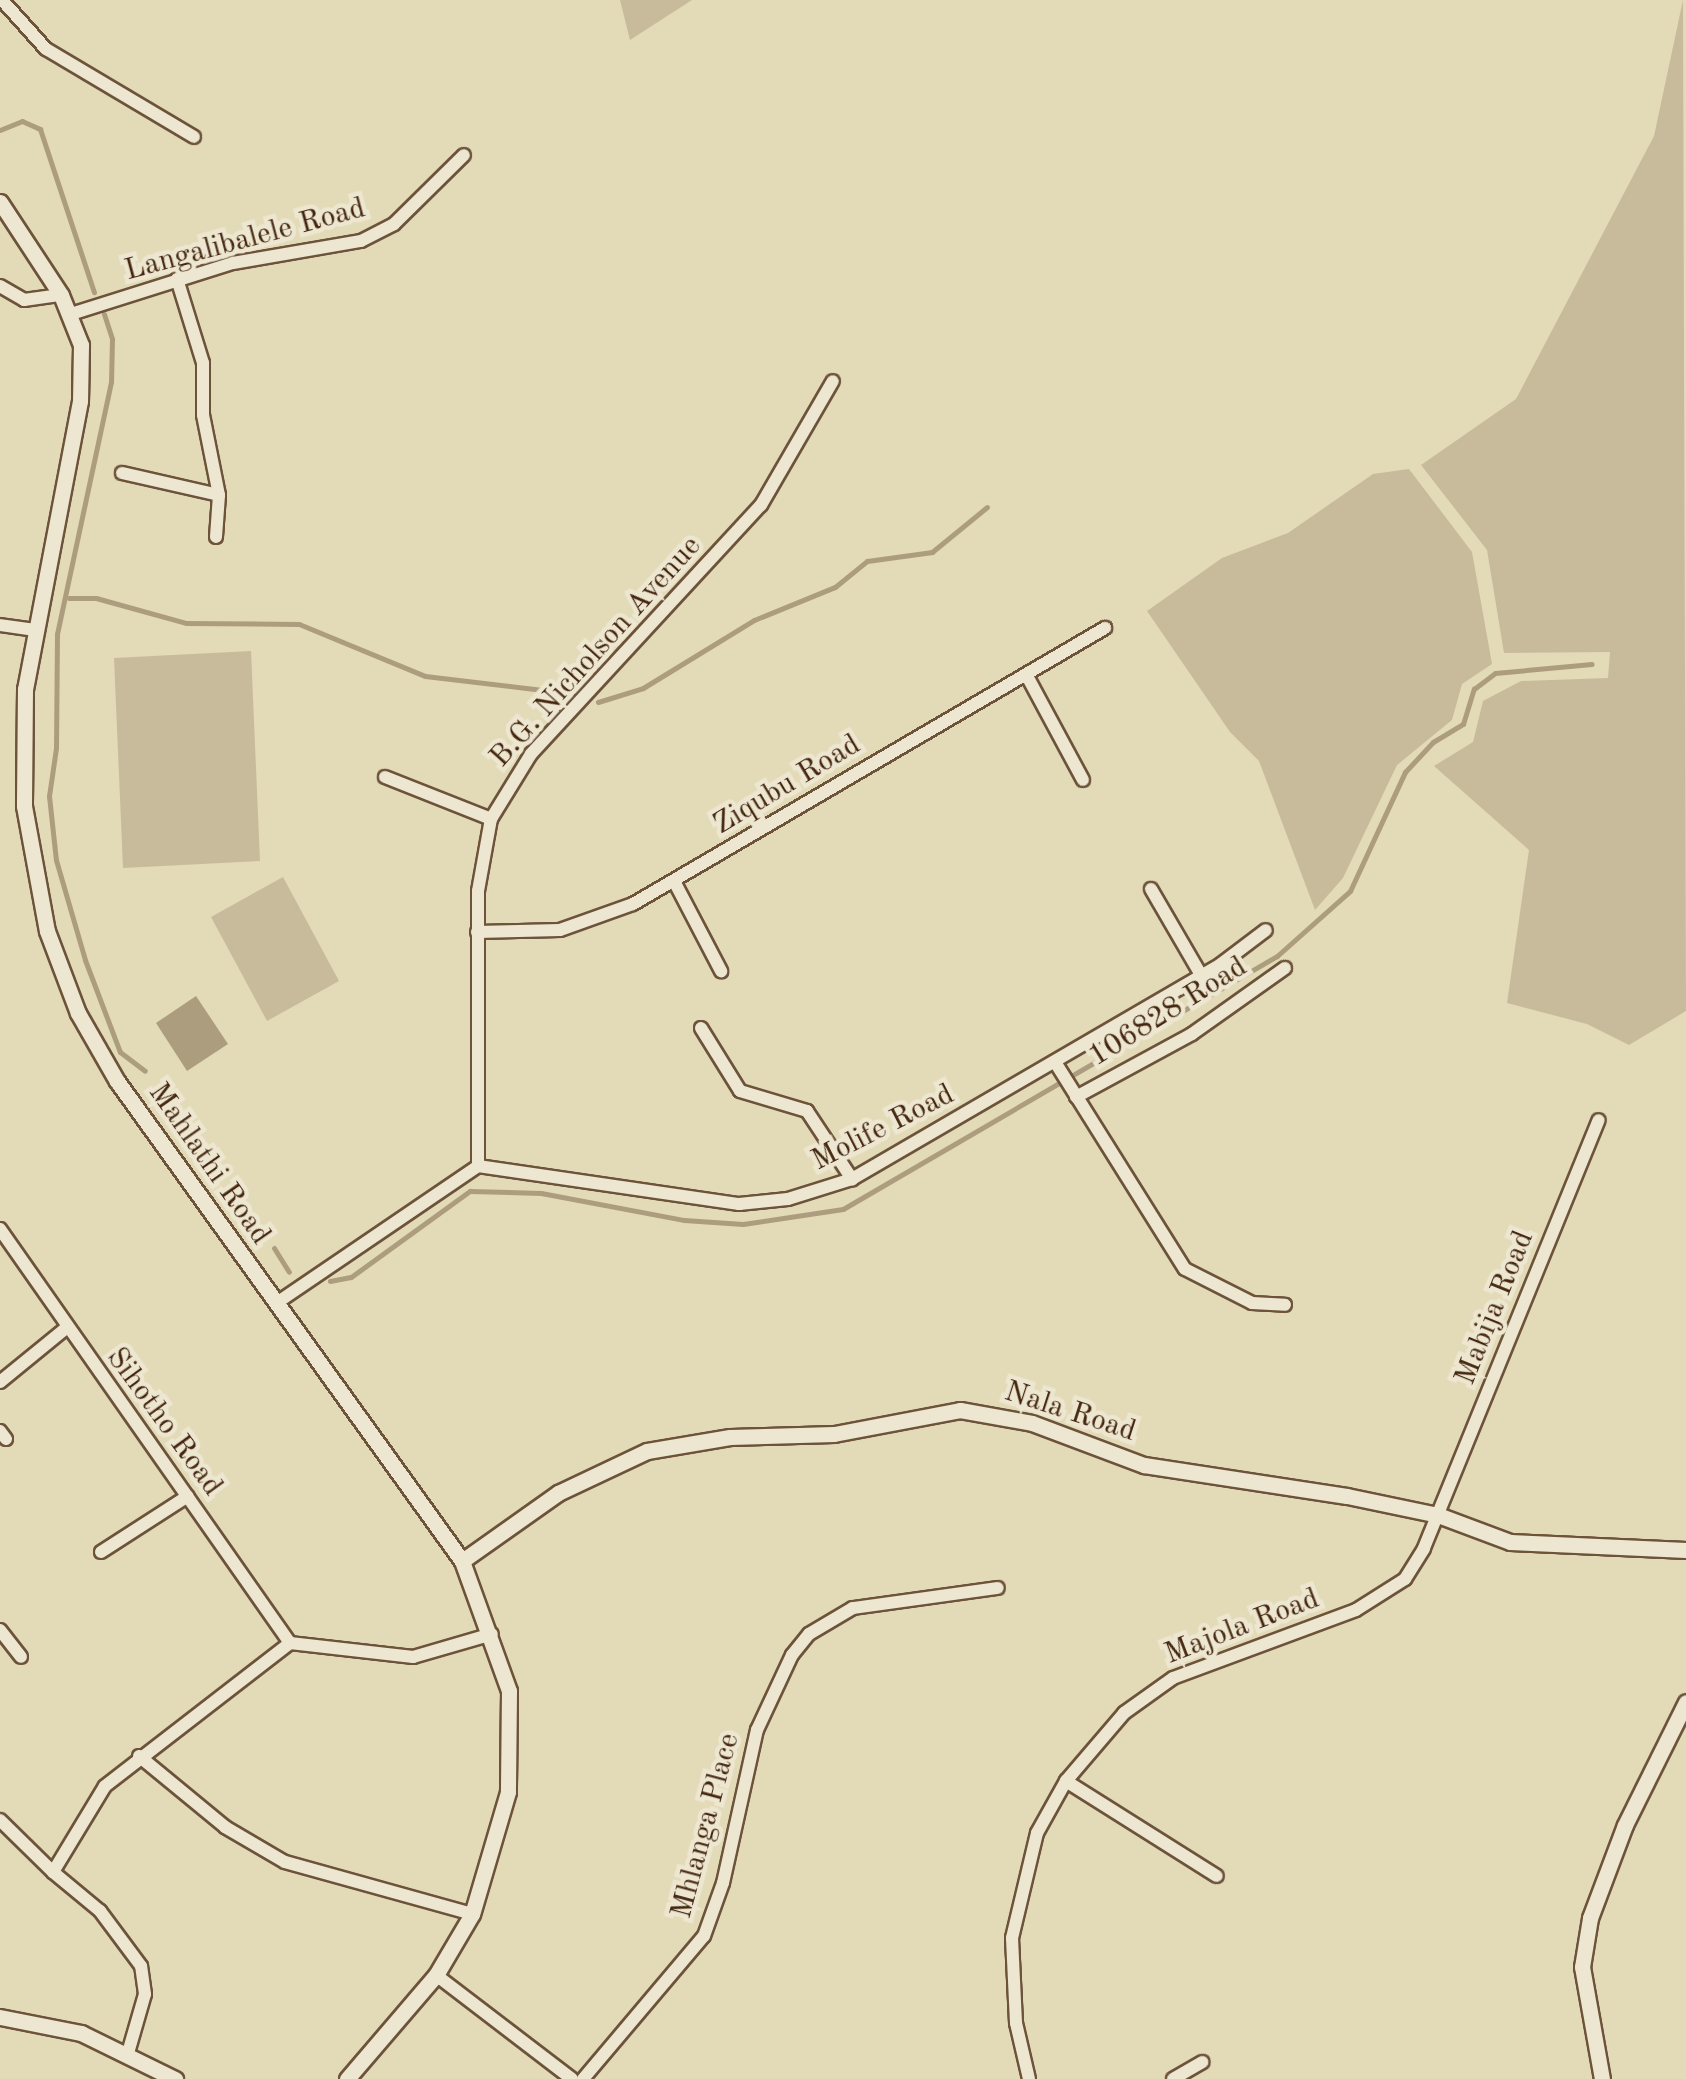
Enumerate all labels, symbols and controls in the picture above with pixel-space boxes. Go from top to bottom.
street label: Langalibalele Road [121,191,369,289]
street label: B.G. Nicholson Avenue [483,529,709,775]
street label: Ziqubu Road [707,727,867,843]
street label: 106828 Road [1082,949,1254,1075]
street label: Mahlathi Road [140,1076,278,1252]
street label: Molife Road [806,1077,960,1179]
street label: Mabija Road [1448,1226,1542,1390]
street label: Sihotho Road [98,1341,230,1503]
street label: Nala Road [1000,1374,1140,1450]
street label: Majola Road [1160,1581,1324,1673]
street label: Mhlanga Place [664,1729,748,1923]

